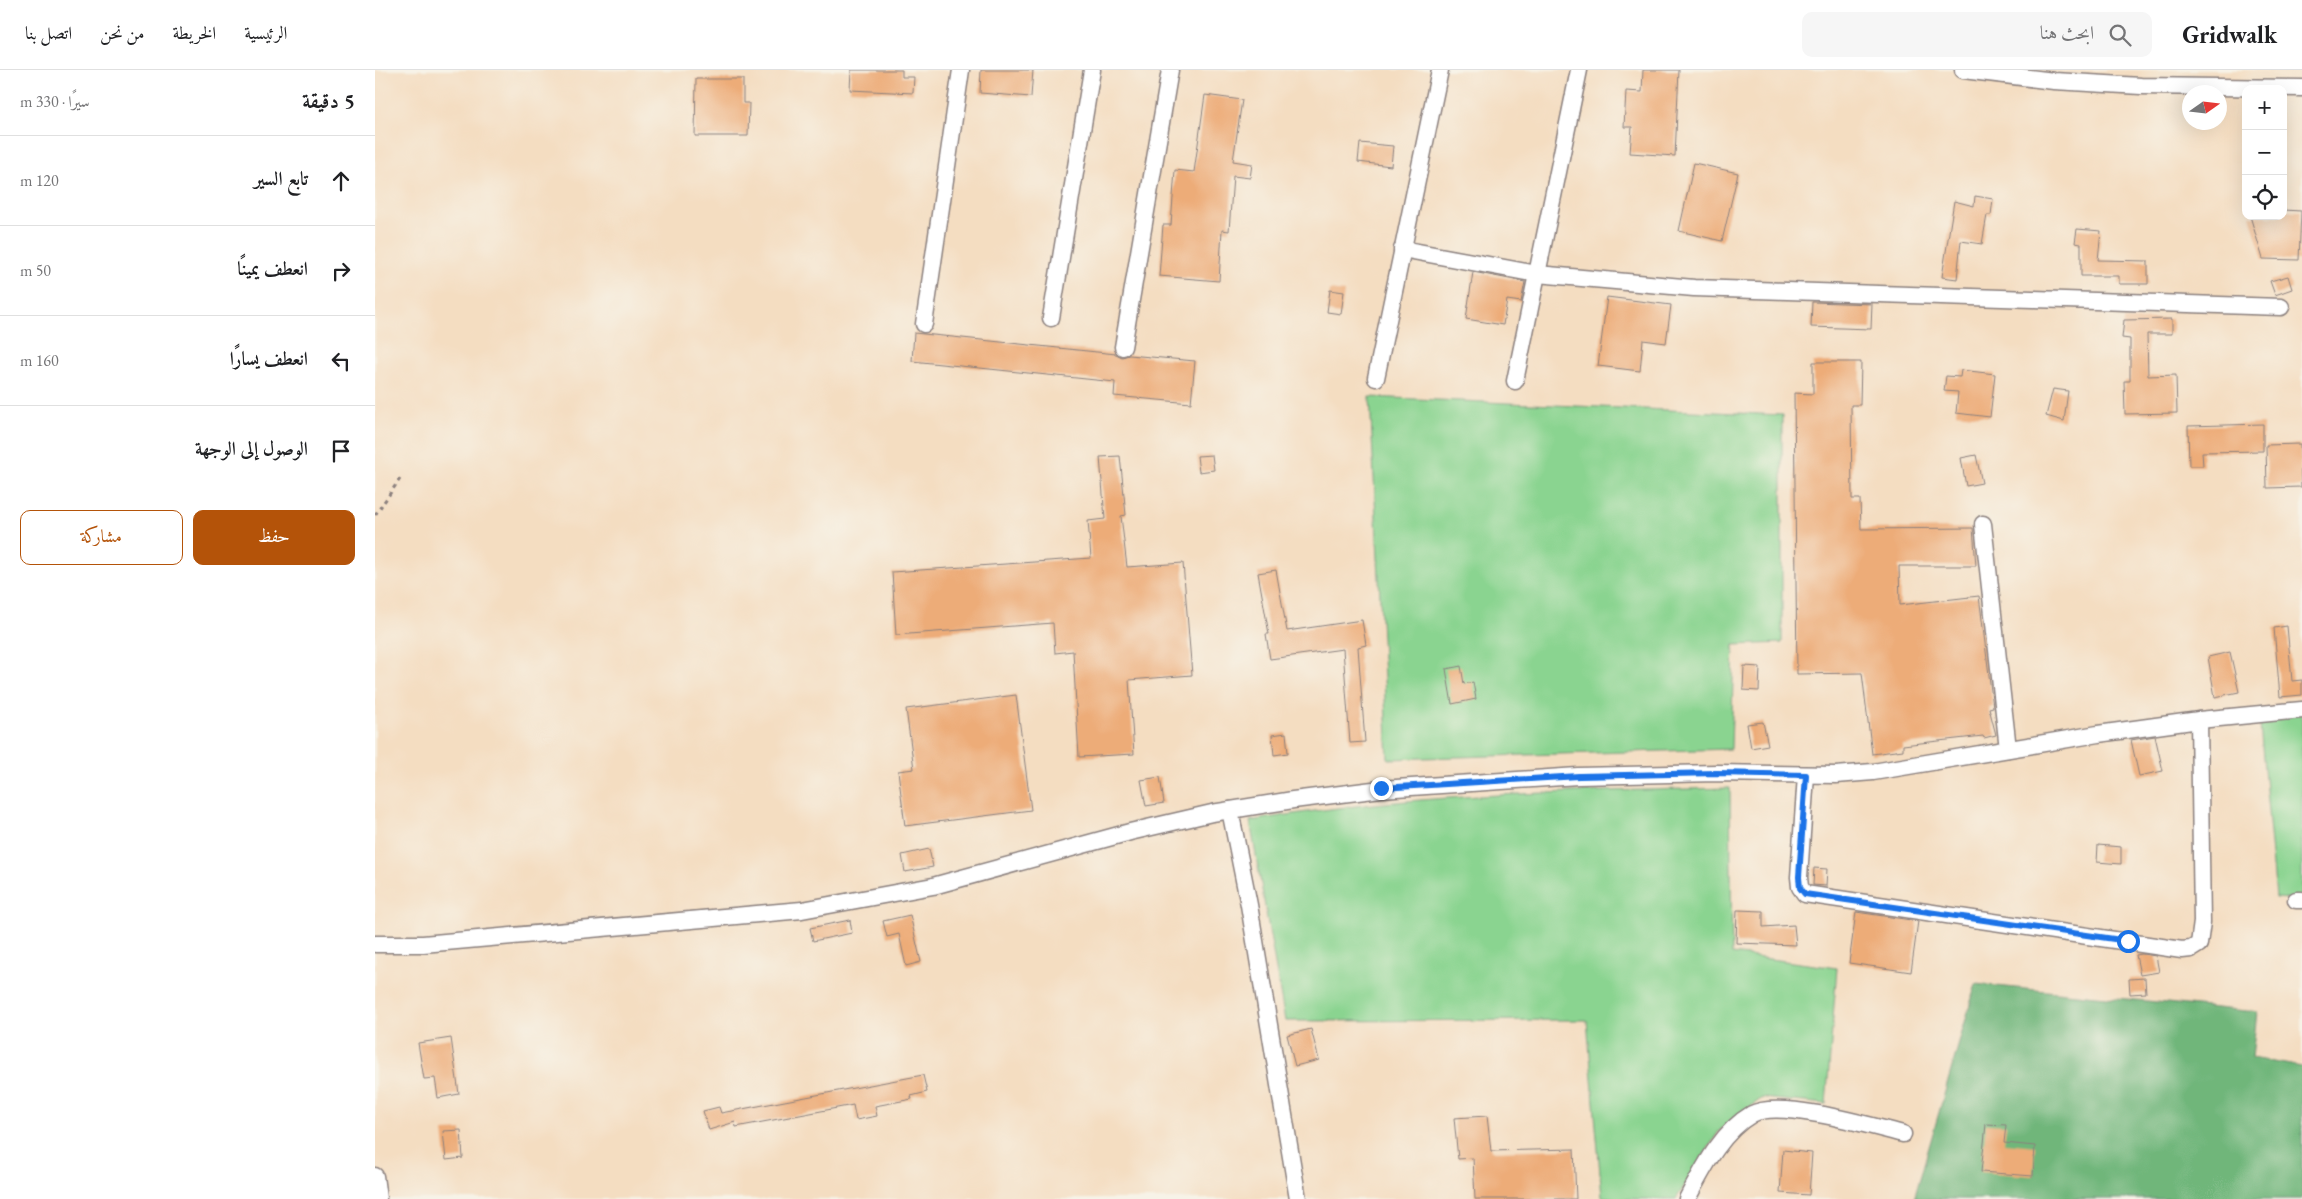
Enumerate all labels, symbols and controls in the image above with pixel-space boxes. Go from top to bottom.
search box [1802,12,2152,57]
text: Gridwalk [2182,19,2277,50]
text: ابحث هنا [2040,20,2094,45]
text: اتصل بنا [25,21,72,44]
text: من نحن [100,21,144,44]
text: الخريطة [172,21,216,44]
text: الرئيسية [244,21,287,44]
icon: search [2106,21,2134,49]
north arrow [2182,85,2227,130]
map controls [2242,85,2287,220]
button: + [2242,85,2287,130]
text: 5 دقيقة [302,87,355,114]
text: سيرًا · 330 m [20,91,90,112]
button: − [2242,130,2287,175]
text: تابع السير [254,166,308,191]
icon: ahead [327,167,355,195]
text: 120 m [20,170,59,191]
button: locate [2242,175,2287,220]
text: انعطف يمينًا [237,256,308,281]
icon: right [327,257,355,285]
text: 50 m [20,260,51,281]
text: انعطف يسارًا [230,346,308,371]
icon: left [327,347,355,375]
text: 160 m [20,350,59,371]
text: الوصول إلى الوجهة [195,436,308,461]
icon: arrive [327,437,355,465]
button: مشاركة [20,510,183,565]
button: حفظ [193,510,355,565]
route end [1370,777,1393,800]
route start [2117,930,2140,953]

